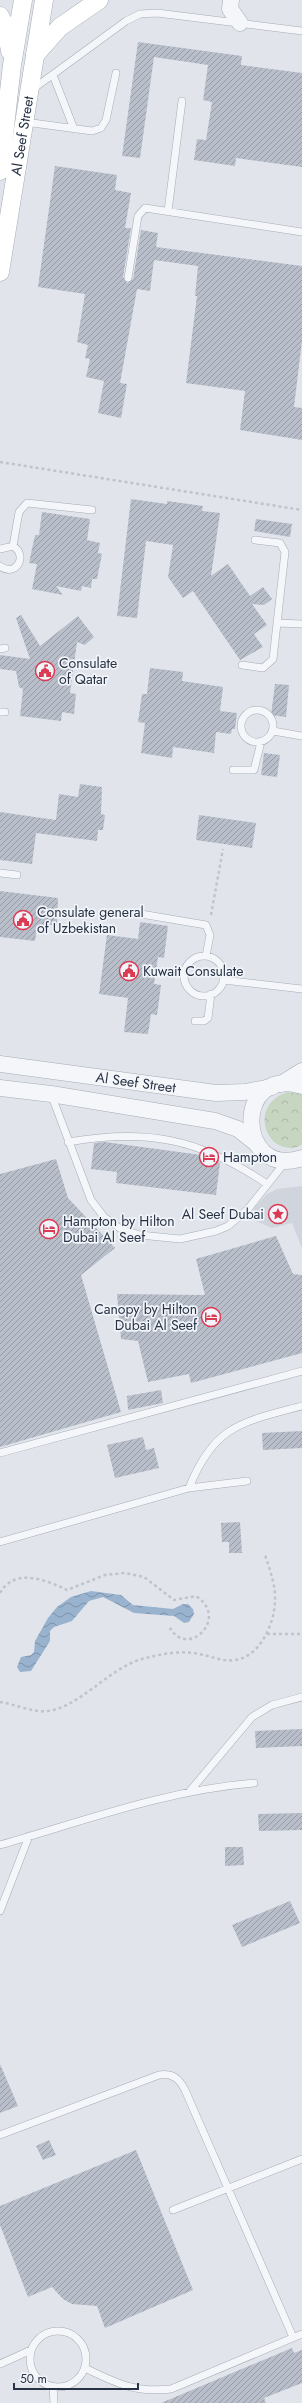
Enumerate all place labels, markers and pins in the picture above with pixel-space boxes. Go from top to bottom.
place label: Consulate of Qatar [59,653,117,689]
public building icon: Consulate of Qatar [34,660,56,682]
place label: Consulate general of Uzbekistan [37,902,144,938]
public building icon: Consulate general of Uzbekistan [12,909,34,931]
public building icon: Kuwait Consulate [118,960,140,982]
place label: Kuwait Consulate [143,961,243,981]
hotel icon: Hampton [198,1146,220,1168]
place label: Hampton [223,1147,277,1167]
place icon: Al Seef Dubai [267,1203,289,1225]
place label: Al Seef Dubai [182,1204,264,1224]
place label: Hampton by Hilton Dubai Al Seef [63,1211,175,1247]
hotel icon: Hampton by Hilton Dubai Al Seef [38,1218,60,1240]
place label: Canopy by Hilton Dubai Al Seef [94,1299,198,1335]
hotel icon: Canopy by Hilton Dubai Al Seef [200,1306,222,1328]

